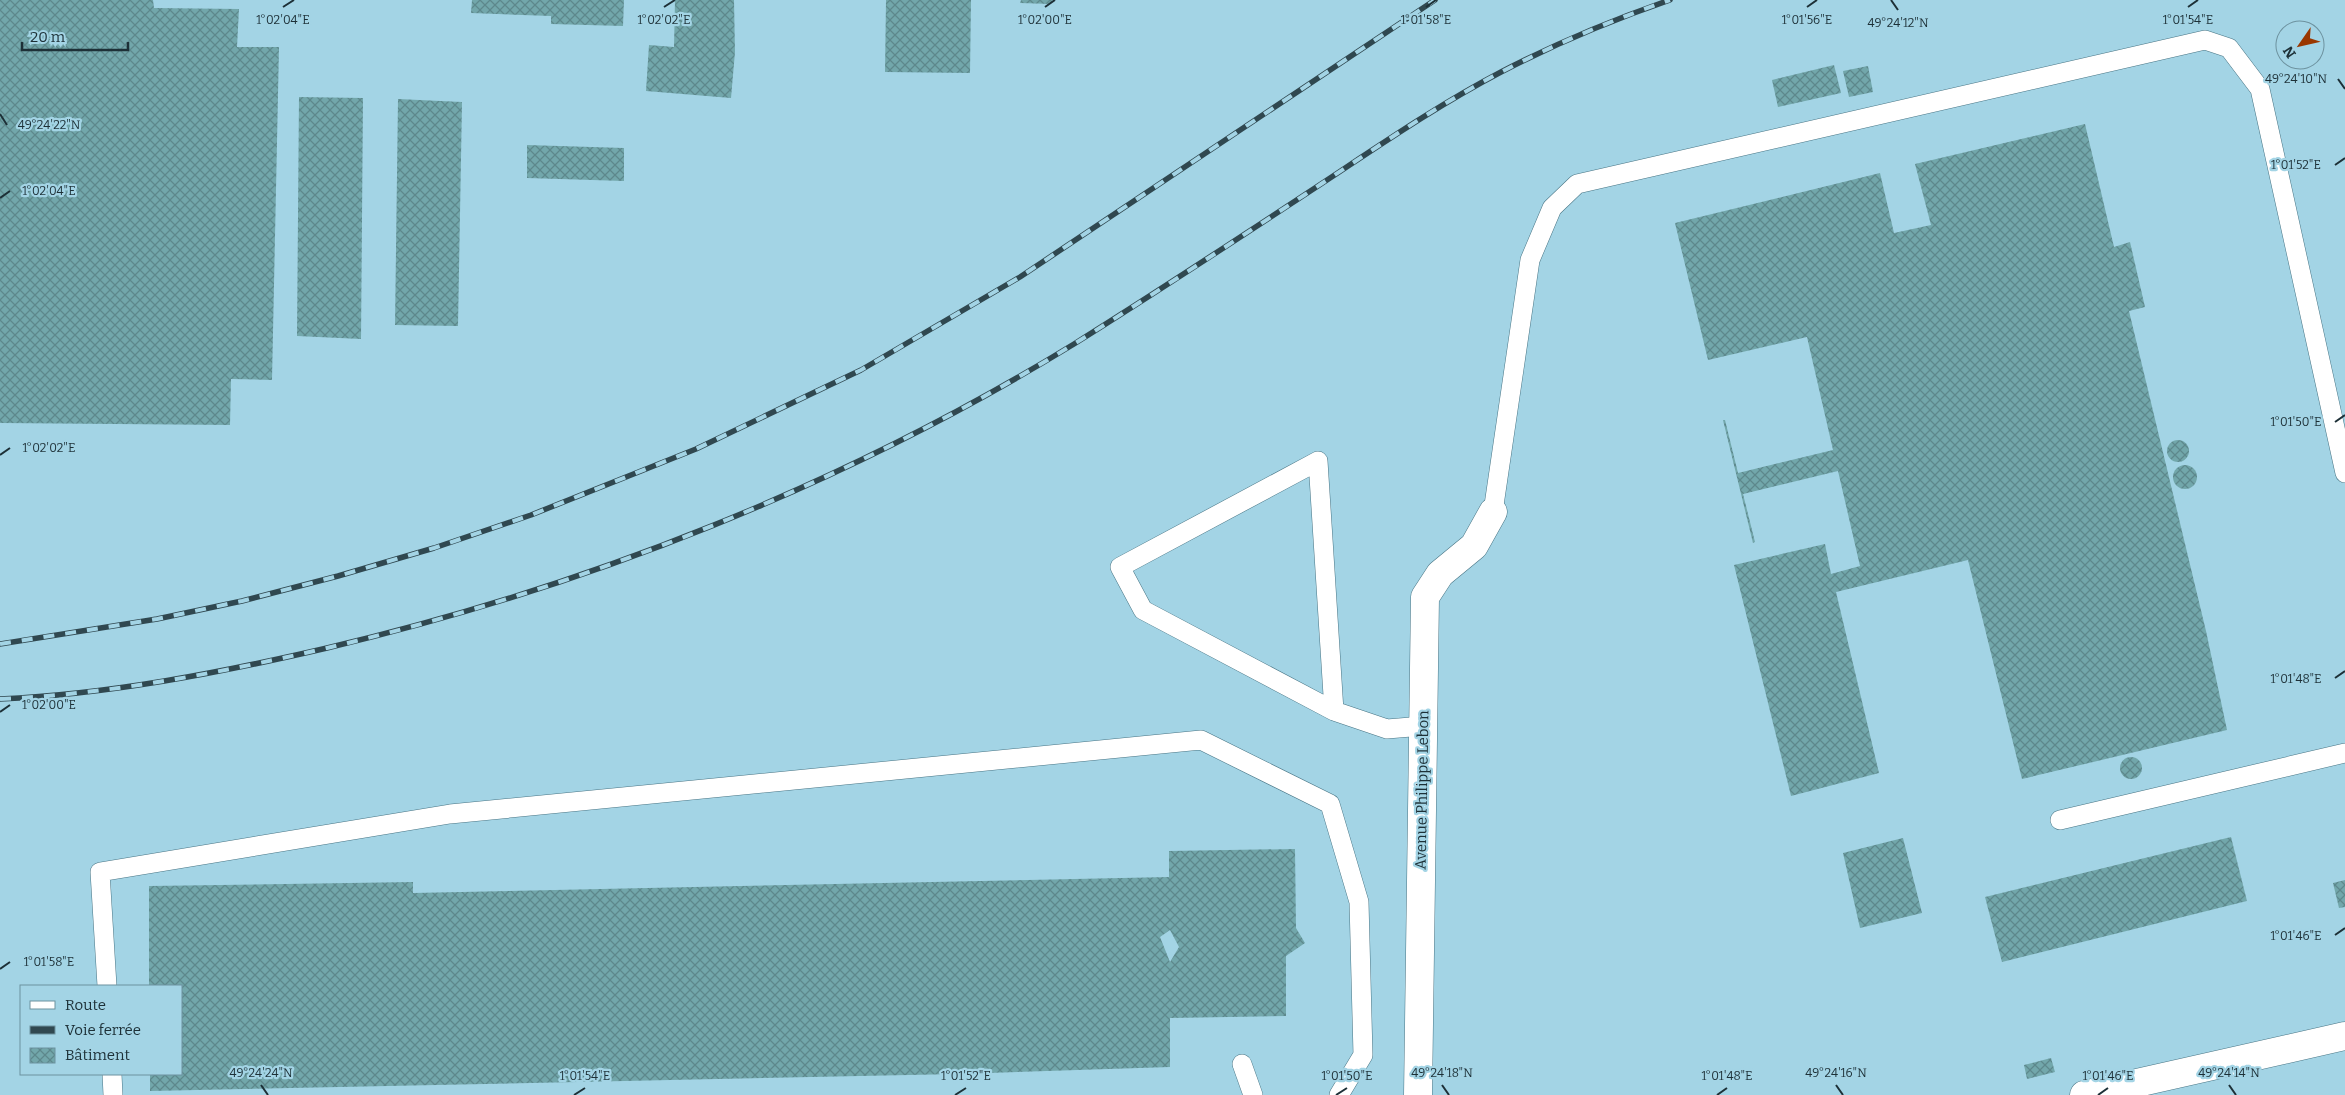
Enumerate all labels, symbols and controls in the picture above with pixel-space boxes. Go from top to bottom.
text: 1°02'04"E [256,13,310,27]
text: 1°02'02"E [638,13,690,27]
text: 1°02'00"E [1018,13,1072,27]
text: 1°01'58"E [1401,13,1451,27]
text: 1°01'56"E [1782,13,1832,27]
text: 1°01'54"E [2163,13,2213,27]
text: 49°24'12"N [1867,16,1929,30]
scale bar [22,20,129,52]
north arrow [2275,20,2325,70]
text: 20 m [30,28,66,46]
text: N [2279,43,2300,61]
text: 49°24'10"N [2265,72,2328,86]
text: 49°24'22"N [18,118,81,132]
text: 1°01'52"E [2271,158,2321,172]
text: 1°02'04"E [22,184,76,198]
text: 1°01'50"E [2270,415,2322,429]
text: 1°02'02"E [23,441,75,455]
text: 1°01'48"E [2271,672,2321,686]
text: 1°02'00"E [22,698,76,712]
street label: Avenue Philippe Lebon [1412,710,1432,870]
text: 1°01'46"E [2270,929,2322,943]
text: 1°01'58"E [24,955,74,969]
legend [20,985,182,1075]
text: Route [65,996,106,1014]
text: Voie ferrée [65,1021,141,1039]
text: Bâtiment [65,1046,130,1064]
text: 49°24'24"N [229,1066,293,1080]
text: 49°24'18"N [1411,1066,1473,1080]
text: 49°24'16"N [1805,1066,1867,1080]
text: 49°24'14"N [2198,1066,2260,1080]
text: 1°01'54"E [560,1069,610,1083]
text: 1°01'52"E [941,1069,991,1083]
text: 1°01'50"E [1321,1069,1373,1083]
text: 1°01'48"E [1702,1069,1752,1083]
text: 1°01'46"E [2082,1069,2134,1083]

